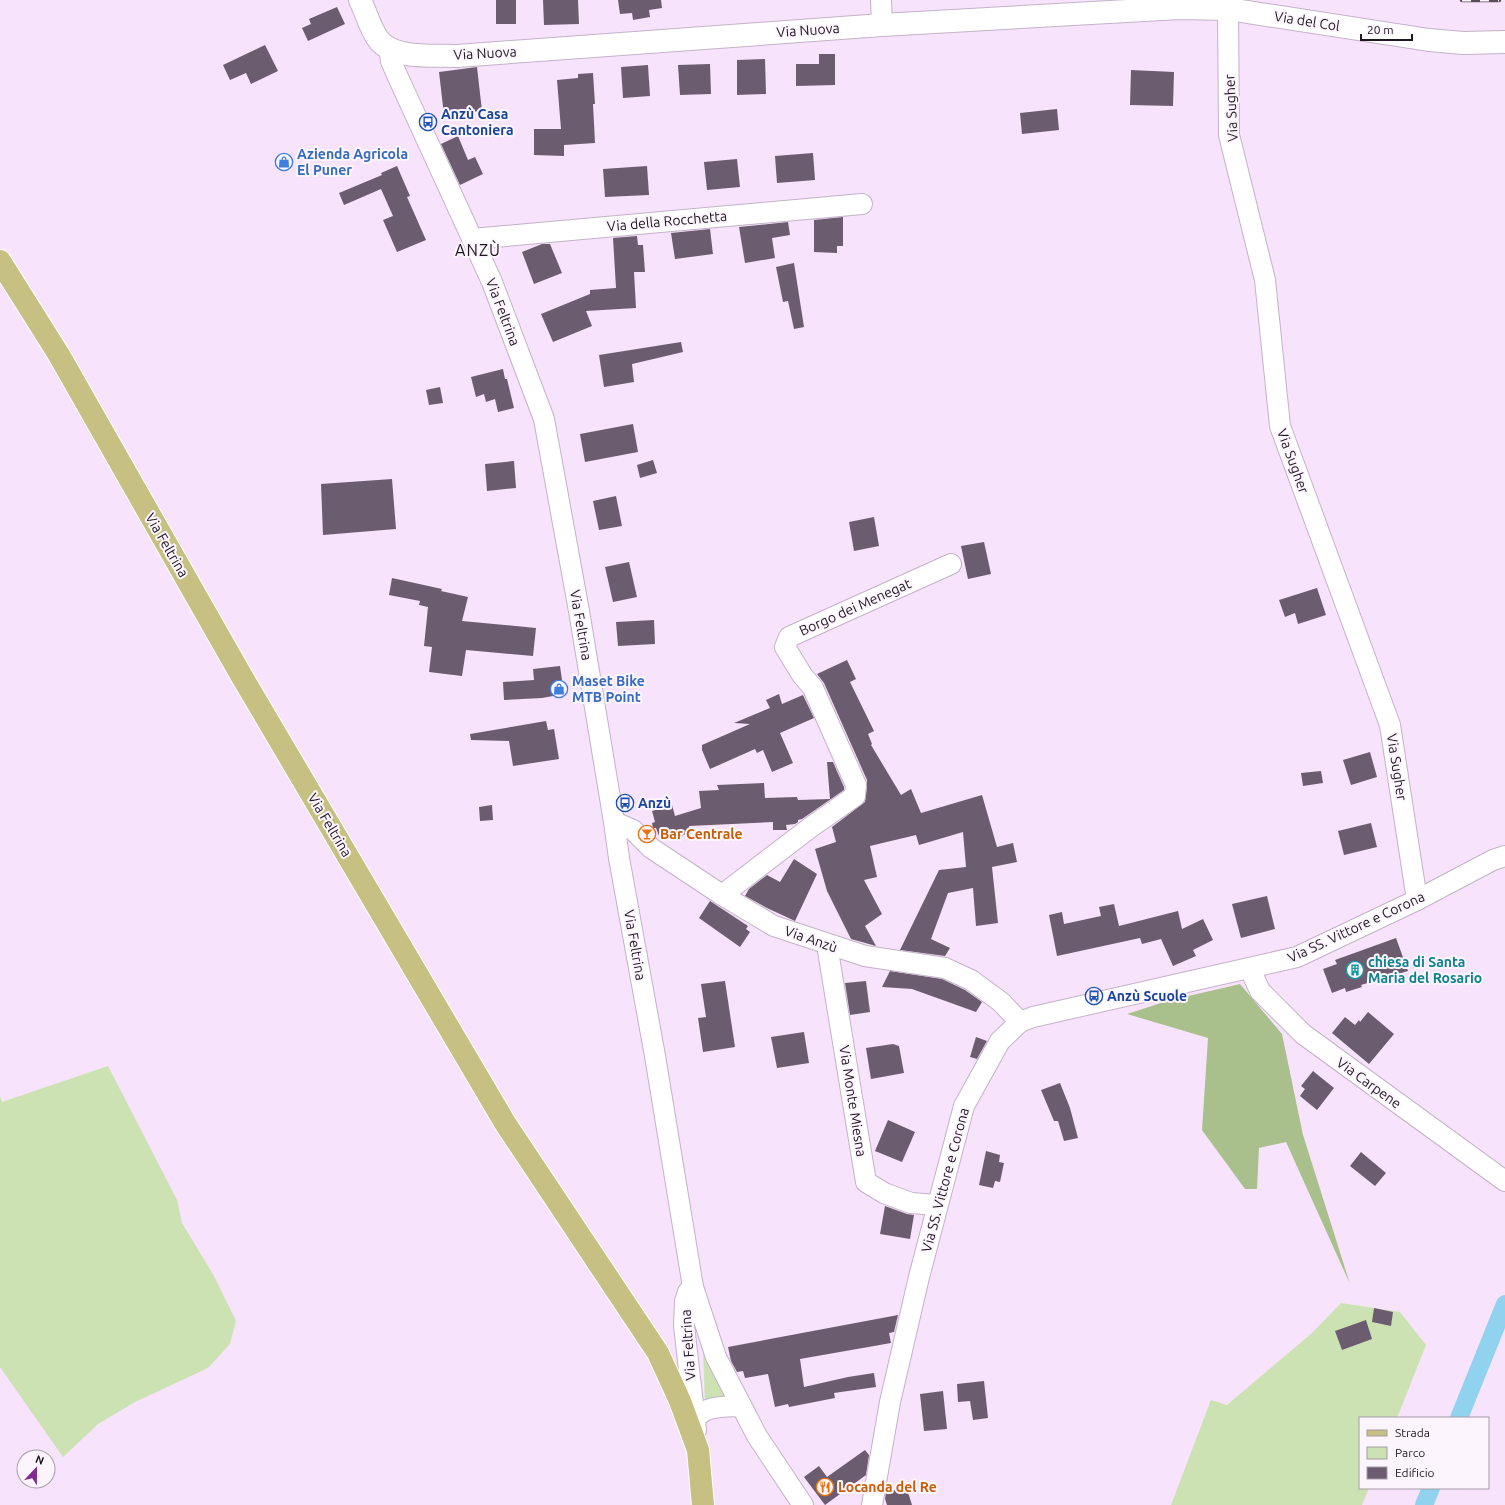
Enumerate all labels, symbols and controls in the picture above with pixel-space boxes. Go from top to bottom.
street label: Via del Col [1273,8,1341,34]
scale bar [1361,16,1412,42]
street label: Via Nuova [776,20,840,40]
text: 20 m [1367,23,1394,36]
street label: Via Nuova [453,43,517,63]
street label: Via Sugher [1221,73,1241,142]
place label: Anzù Casa Cantoniera [441,106,514,138]
bus stop icon: Anzù Casa Cantoniera [418,112,438,132]
place label: Azienda Agricola El Puner [297,146,408,178]
shop icon: Azienda Agricola El Puner [274,152,294,172]
street label: Via della Rocchetta [606,208,728,234]
district label: ANZÙ [455,239,501,259]
street label: Via Feltrina [483,276,523,348]
street label: Via Sugher [1274,427,1312,496]
street label: Via Feltrina [142,510,192,580]
street label: Borgo dei Menegat [797,575,914,639]
street label: Via Feltrina [567,589,595,661]
place label: Maset Bike MTB Point [572,673,645,705]
shop icon: Maset Bike MTB Point [549,679,569,699]
street label: Via Sugher [1384,732,1410,802]
street label: Via Feltrina [305,790,355,860]
bus stop icon: Anzù [615,793,635,813]
place label: Anzù [638,795,671,811]
bar icon: Bar Centrale [637,824,657,844]
place label: Bar Centrale [660,826,743,842]
street label: Via SS. Vittore e Corona [1285,888,1427,966]
street label: Via Feltrina [621,909,649,981]
street label: Via Anzù [783,923,839,955]
place label: chiesa di Santa Maria del Rosario [1368,954,1482,986]
building icon: chiesa di Santa Maria del Rosario [1345,960,1365,980]
bus stop icon: Anzù Scuole [1084,986,1104,1006]
place label: Anzù Scuole [1107,988,1187,1004]
street label: Via Monte Miesna [836,1044,870,1158]
street label: Via Carpene [1334,1054,1404,1112]
street label: Via SS. Vittore e Corona [918,1106,972,1254]
street label: Via Feltrina [678,1309,698,1381]
legend [1359,1417,1489,1489]
text: Strada [1395,1426,1430,1439]
text: Parco [1395,1446,1425,1459]
north arrow [16,1449,56,1489]
text: N [34,1453,46,1467]
text: Edificio [1395,1466,1435,1479]
restaurant icon: Locanda del Re [815,1477,835,1497]
place label: Locanda del Re [838,1479,937,1495]

